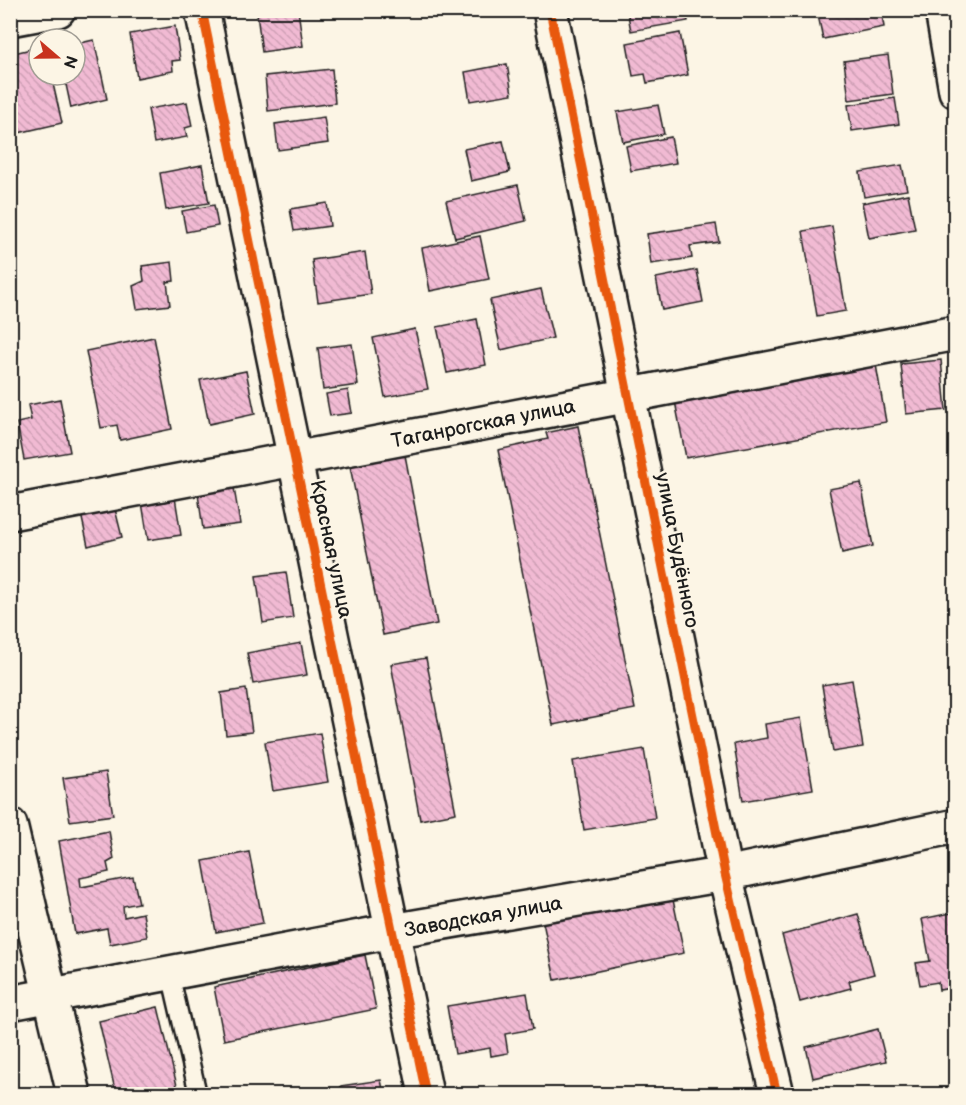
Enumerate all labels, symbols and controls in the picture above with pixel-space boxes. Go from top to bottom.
north arrow [27,27,87,87]
text: N [59,53,81,71]
street label: Таганрогская улица [389,394,577,454]
street label: улица Будённого [650,470,704,630]
street label: Красная улица [305,478,357,621]
street label: Заводская улица [402,891,564,943]

